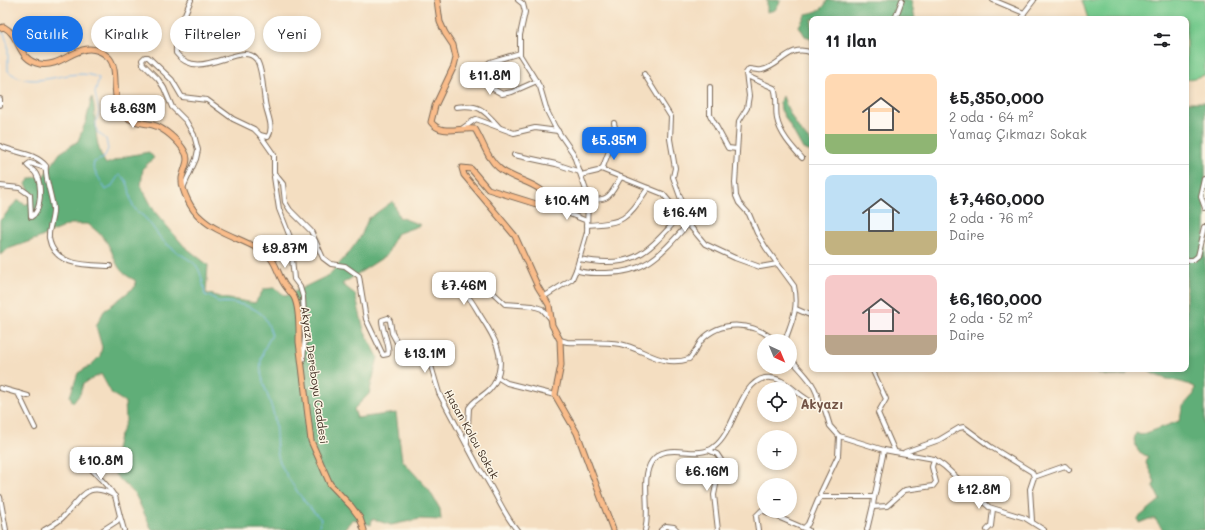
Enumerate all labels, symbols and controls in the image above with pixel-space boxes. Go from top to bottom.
chip: Satılık [12,16,83,52]
chip: Kiralık [91,16,162,52]
chip: Filtreler [170,16,255,52]
chip: Yeni [263,16,321,52]
text: 11 ilan [825,29,877,51]
icon: filters [1151,29,1173,51]
pin: ₺11.8M [457,62,523,96]
text: ₺11.8M [469,66,511,83]
text: ₺5,350,000 [949,86,1044,108]
icon: home [857,90,905,138]
pin: ₺8.63M [100,95,166,129]
text: ₺8.63M [110,99,156,116]
text: 2 oda · 64 m² [949,108,1033,125]
text: Yamaç Çıkmazı Sokak [949,125,1087,142]
pin: ₺5.35M [581,127,647,161]
text: ₺5.35M [591,131,637,148]
pin: ₺10.4M [534,187,600,221]
text: ₺7,460,000 [949,187,1044,209]
text: ₺10.4M [544,191,590,208]
icon: home [857,191,905,239]
pin: ₺16.4M [652,199,718,233]
text: ₺16.4M [663,203,707,220]
text: 2 oda · 76 m² [949,209,1033,226]
text: Daire [949,226,985,243]
pin: ₺9.87M [252,235,318,269]
text: ₺9.87M [262,239,308,256]
pin: ₺7.46M [431,272,497,306]
text: ₺7.46M [441,276,487,293]
text: ₺6,160,000 [949,287,1042,309]
icon: home [857,291,905,339]
street label: Akyazı Dereboyu Caddesi [298,305,332,445]
text: 2 oda · 52 m² [949,309,1033,326]
text: Daire [949,326,985,343]
north arrow [757,334,797,374]
map controls [757,334,797,518]
pin: ₺13.1M [392,340,458,374]
text: ₺13.1M [404,344,446,361]
button: locate [757,382,797,422]
street label: Hasan Kolcu Sokak [441,387,503,481]
district label: Akyazı [801,395,844,413]
button: + [757,430,797,470]
pin: ₺10.8M [68,447,134,481]
text: ₺10.8M [79,451,123,468]
pin: ₺6.16M [674,458,740,492]
text: ₺6.16M [685,462,729,479]
pin: ₺12.8M [946,476,1012,510]
button: − [757,478,797,518]
text: ₺12.8M [957,480,1001,497]

